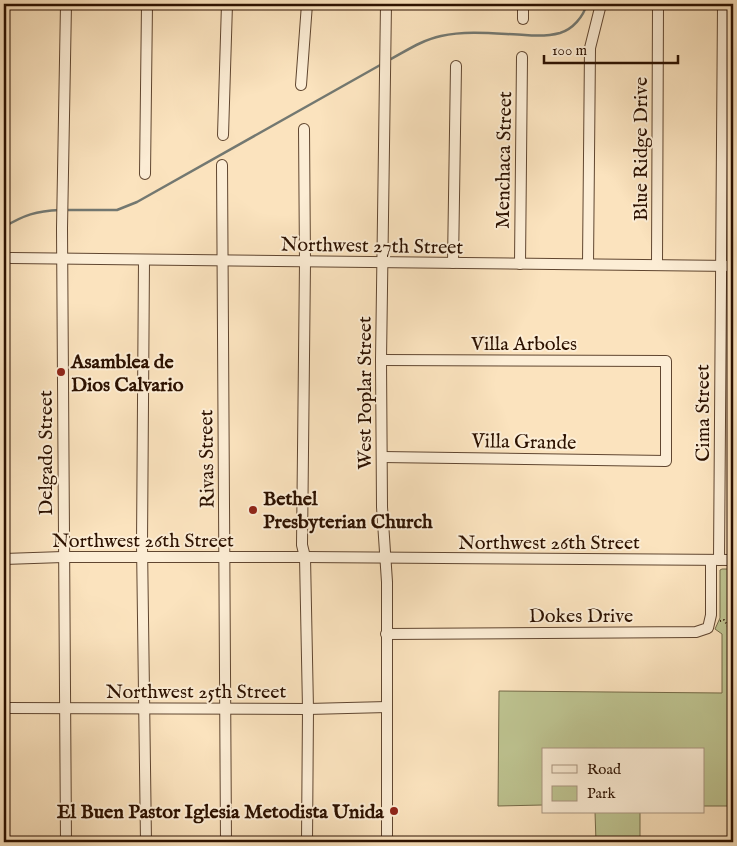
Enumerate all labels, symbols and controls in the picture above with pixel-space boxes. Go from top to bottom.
scale bar [544,32,678,64]
text: 100 m [552,41,588,60]
street label: Blue Ridge Drive [629,77,654,221]
street label: Menchaca Street [491,91,518,229]
street label: Northwest 27th Street [280,232,464,261]
street label: West Poplar Street [353,316,378,470]
street label: Villa Arboles [470,332,577,357]
place label: Asamblea de Dios Calvario [70,350,184,398]
street label: Cima Street [691,364,716,462]
marker: Asamblea de Dios Calvario [55,366,67,378]
street label: Delgado Street [34,390,59,516]
street label: Rivas Street [194,409,221,509]
street label: Villa Grande [470,429,577,456]
place label: Bethel Presbyterian Church [263,487,433,535]
marker: Bethel Presbyterian Church [247,504,259,516]
street label: Northwest 26th Street [52,529,234,554]
street label: Northwest 26th Street [458,531,640,556]
street label: Dokes Drive [529,604,633,629]
street label: Northwest 25th Street [106,680,286,705]
legend [542,748,704,814]
text: Road [587,760,622,779]
text: Park [587,784,617,803]
place label: El Buen Pastor Iglesia Metodista Unida [57,800,384,825]
marker: El Buen Pastor Iglesia Metodista Unida [388,805,400,817]

